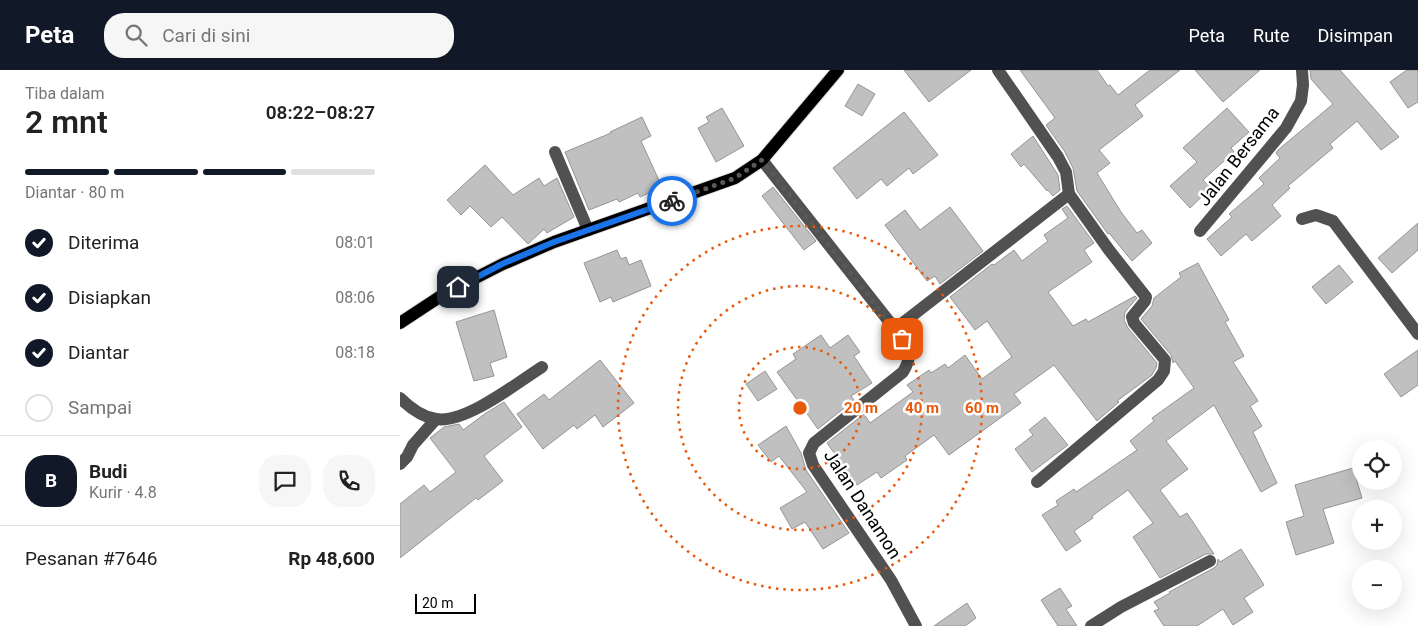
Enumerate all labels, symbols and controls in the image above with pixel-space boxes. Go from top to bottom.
search box [104,13,454,58]
text: Peta [25,21,74,49]
icon: search [122,21,150,49]
text: Cari di sini [162,24,250,47]
text: Peta [1189,25,1225,46]
text: Rute [1253,25,1290,46]
text: Disimpan [1318,25,1393,46]
text: Tiba dalam [25,84,104,103]
text: 08:22–08:27 [266,101,375,124]
street label: Jalan Bersama [1193,102,1283,210]
text: 2 mnt [25,103,108,141]
courier [647,176,697,226]
text: Diantar · 80 m [25,183,124,202]
icon: bike [658,187,686,215]
icon: check [25,229,53,257]
text: Diterima [68,231,139,254]
text: 08:01 [335,233,375,252]
pin [437,266,479,308]
icon: home [444,273,472,301]
icon: check [25,284,53,312]
text: Disiapkan [68,286,151,309]
text: 08:06 [335,288,375,307]
pin [881,318,923,360]
icon: bag [888,325,916,353]
icon: check [25,339,53,367]
text: Diantar [68,341,129,364]
text: 08:18 [335,343,375,362]
text: Sampai [68,396,132,419]
centre of rings [791,399,809,417]
text: 20 m [844,399,878,417]
text: 40 m [905,399,939,417]
text: 60 m [965,399,999,417]
map controls [1352,440,1402,610]
button: locate [1352,440,1402,490]
street label: Jalan Danamon [820,446,906,562]
button: chat [259,455,311,507]
button: phone [323,455,375,507]
text: Budi [89,460,128,483]
text: B [45,469,57,492]
text: Kurir · 4.8 [89,483,157,502]
button: + [1352,500,1402,550]
text: Pesanan #7646 [25,547,158,570]
text: Rp 48,600 [288,547,375,570]
button: − [1352,560,1402,610]
scale bar [415,591,476,614]
text: 20 m [422,595,454,611]

